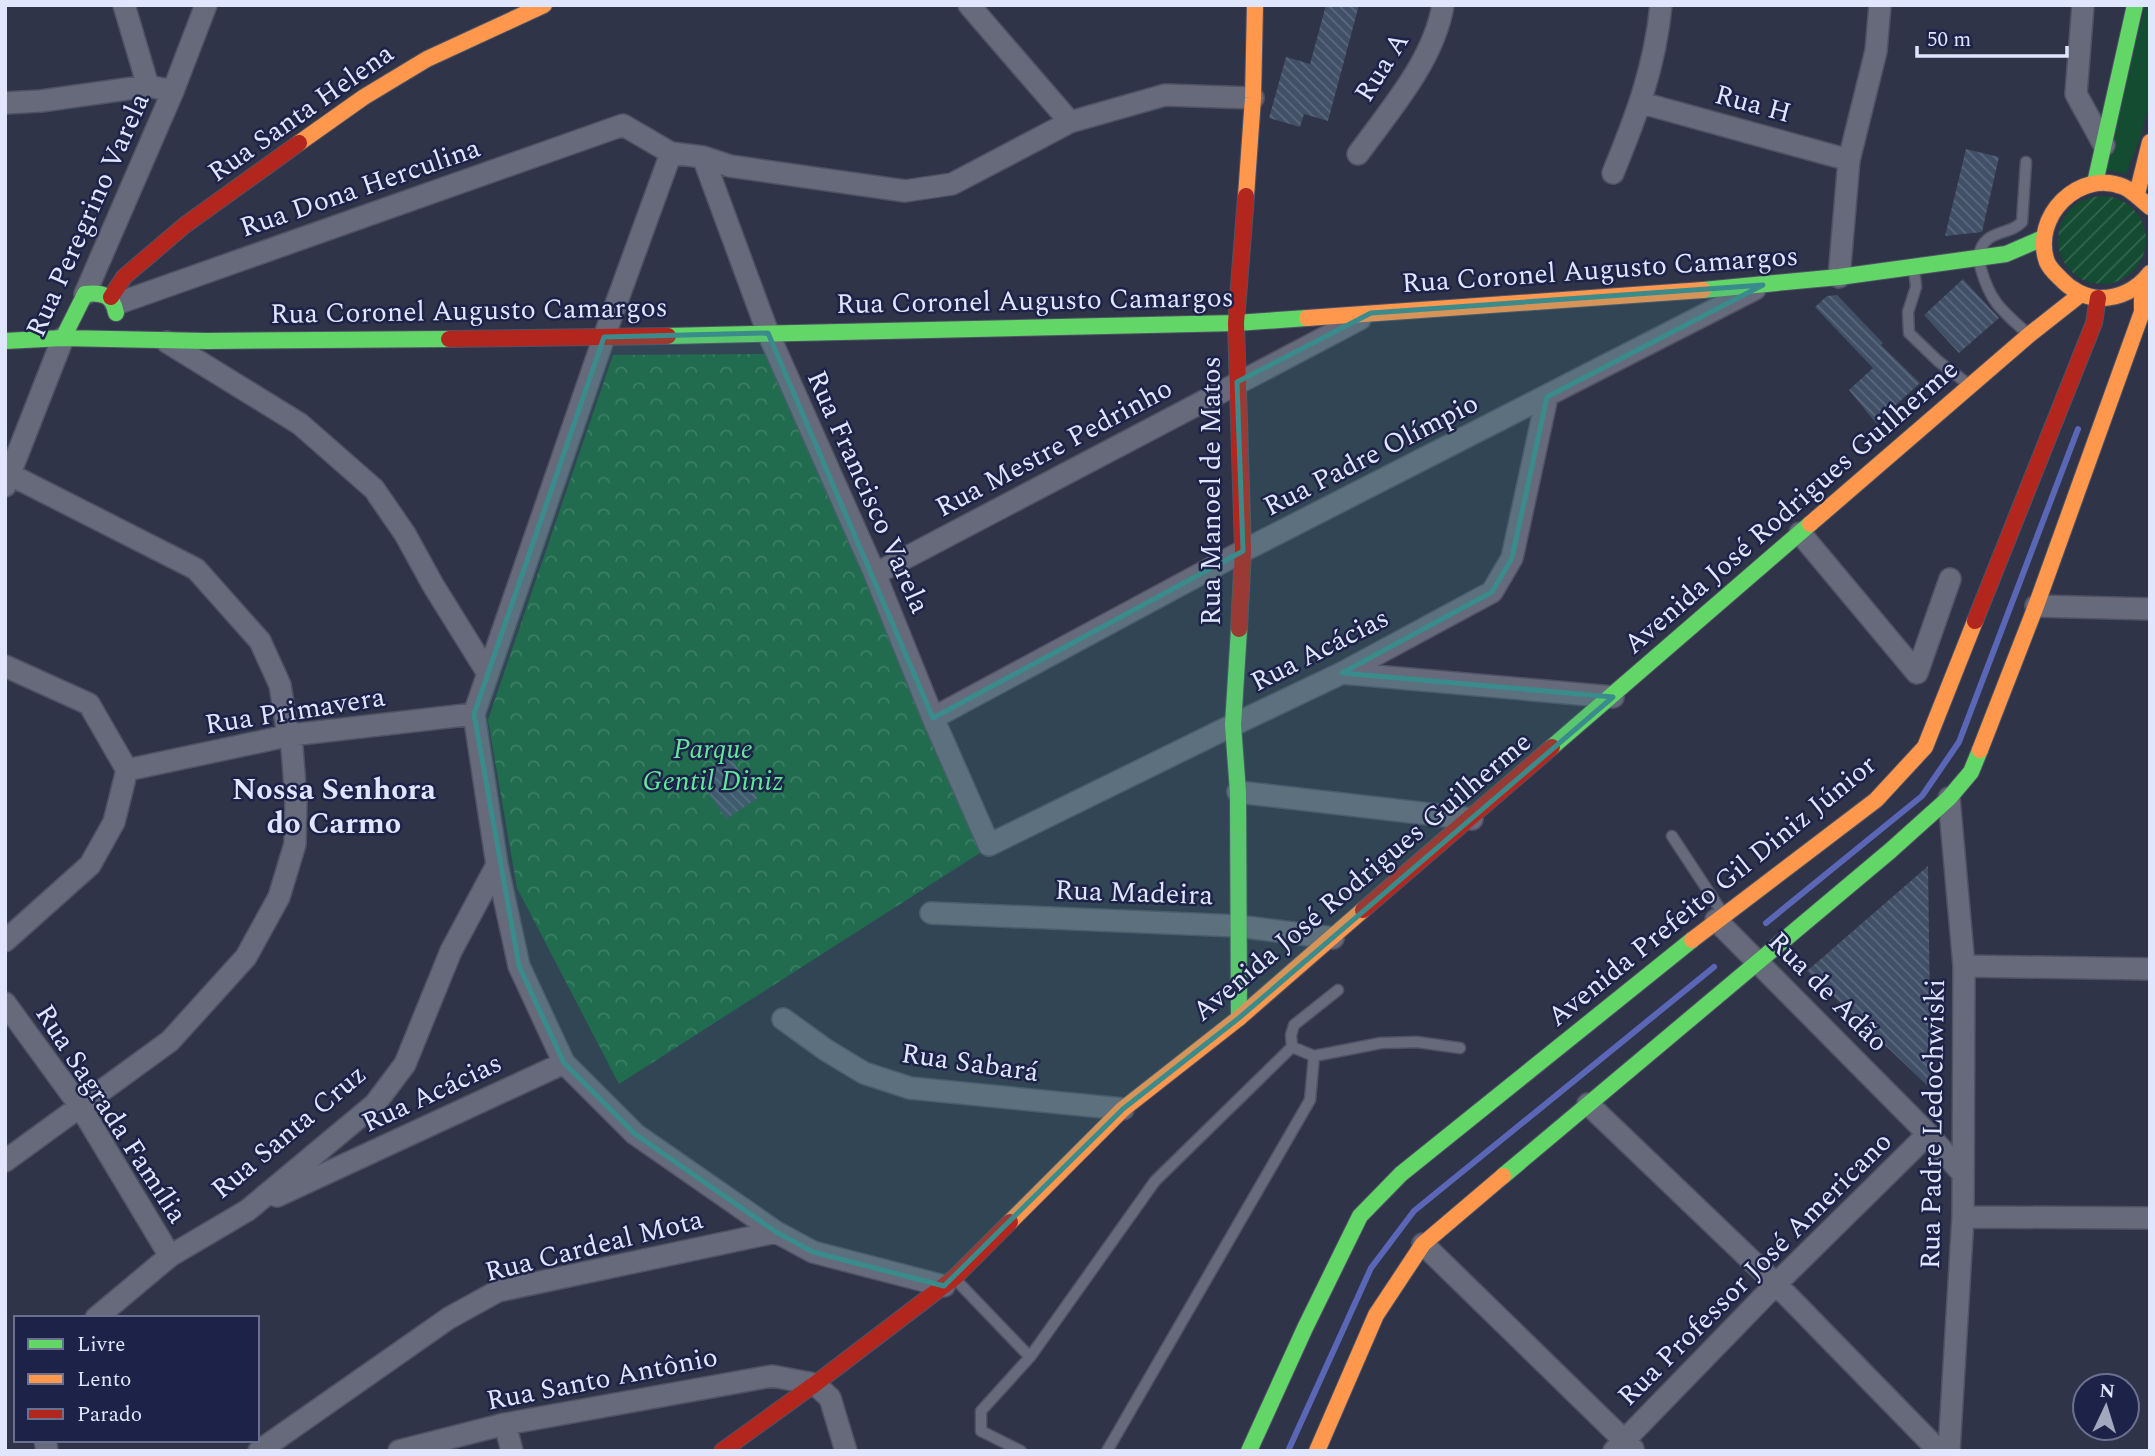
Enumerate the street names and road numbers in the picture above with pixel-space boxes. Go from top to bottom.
street label: Rua A [1344,23,1420,111]
street label: Rua Santa Helena [199,32,403,193]
street label: Rua H [1710,73,1796,135]
street label: Rua Peregrino Varela [15,86,161,344]
street label: Rua Dona Herculina [234,127,486,249]
street label: Rua Coronel Augusto Camargos [1400,235,1800,305]
street label: Rua Coronel Augusto Camargos [836,276,1234,326]
street label: Rua Coronel Augusto Camargos [270,286,668,336]
street label: Avenida José Rodrigues Guilherme [1614,349,1968,665]
street label: Rua Manoel de Matos [1190,356,1233,626]
street label: Rua Francisco Varela [795,364,941,621]
street label: Rua Mestre Pedrinho [928,367,1180,529]
street label: Rua Padre Olímpio [1256,382,1486,528]
street label: Rua Acácias [1243,597,1397,703]
street label: Rua Primavera [202,675,389,746]
street label: Avenida José Rodrigues Guilherme [1183,722,1541,1032]
street label: Avenida Prefeito Gil Diniz Júnior [1538,744,1886,1038]
street label: Rua Madeira [1054,869,1214,917]
street label: Rua de Adão [1758,922,1898,1062]
street label: Rua Padre Ledochwiski [1909,978,1957,1270]
street label: Rua Sagrada Família [24,996,198,1232]
street label: Rua Sabará [898,1032,1042,1094]
street label: Rua Acácias [355,1042,509,1144]
street label: Rua Santa Cruz [202,1054,376,1210]
street label: Rua Professor José Americano [1608,1122,1902,1416]
street label: Rua Cardeal Mota [480,1198,708,1294]
street label: Rua Santo Antônio [483,1336,721,1422]

